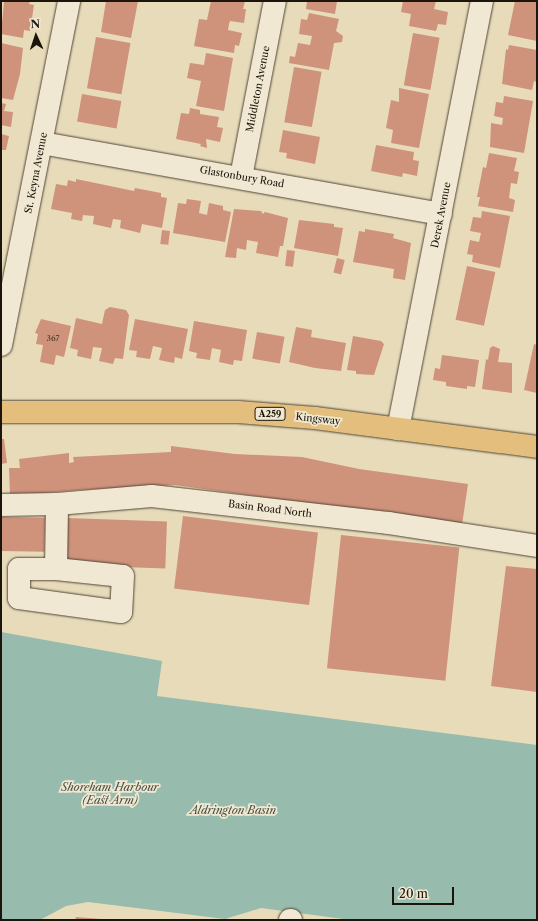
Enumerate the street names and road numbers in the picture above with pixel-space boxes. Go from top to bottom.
street label: Middleton Avenue [244,45,272,133]
street label: St. Keyna Avenue [22,131,50,215]
street label: Glastonbury Road [199,164,285,190]
street label: Derek Avenue [429,181,453,249]
road number: A259 [254,407,286,421]
street label: Kingsway [295,411,341,427]
street label: Basin Road North [228,498,312,520]

